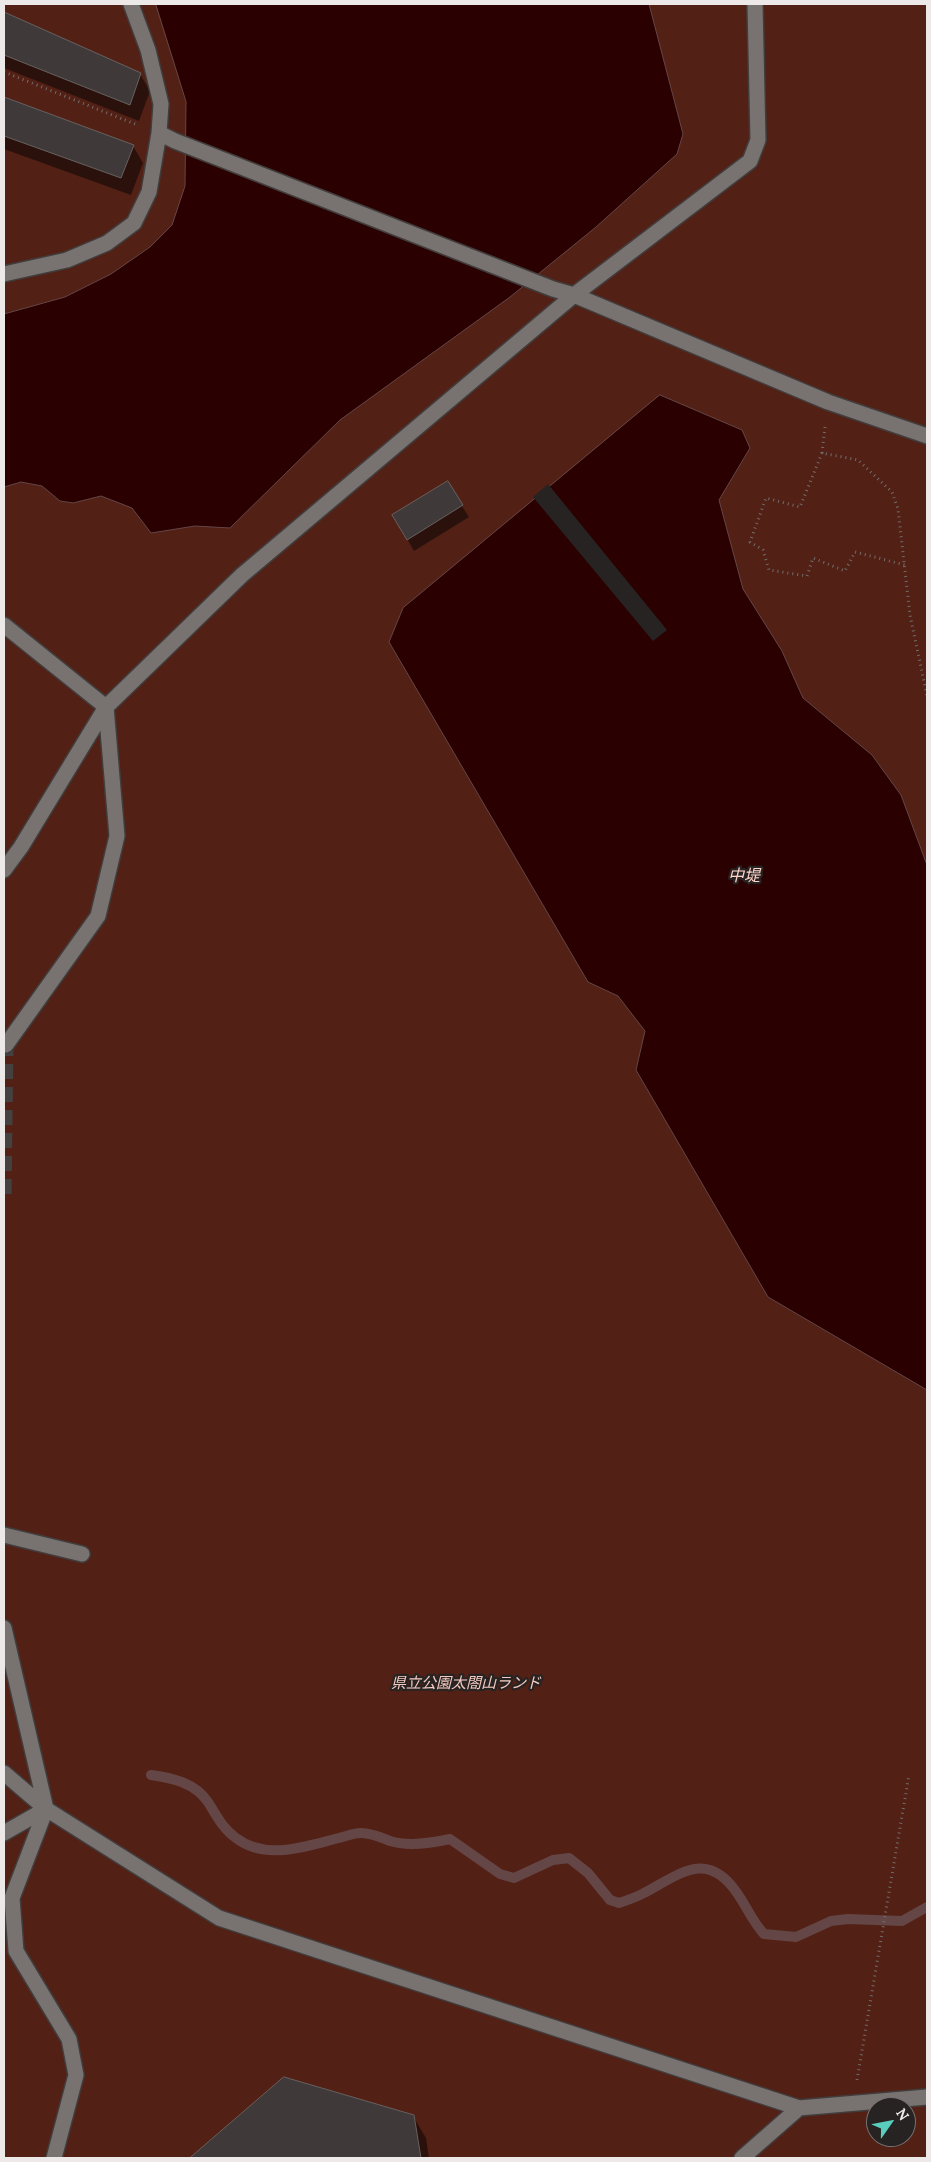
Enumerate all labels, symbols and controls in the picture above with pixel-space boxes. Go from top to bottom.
water label: 中堤 [728,866,760,886]
park label: 県立公園太閤山ランド [391,1675,541,1693]
north arrow [866,2097,916,2147]
text: N [892,2105,913,2124]

